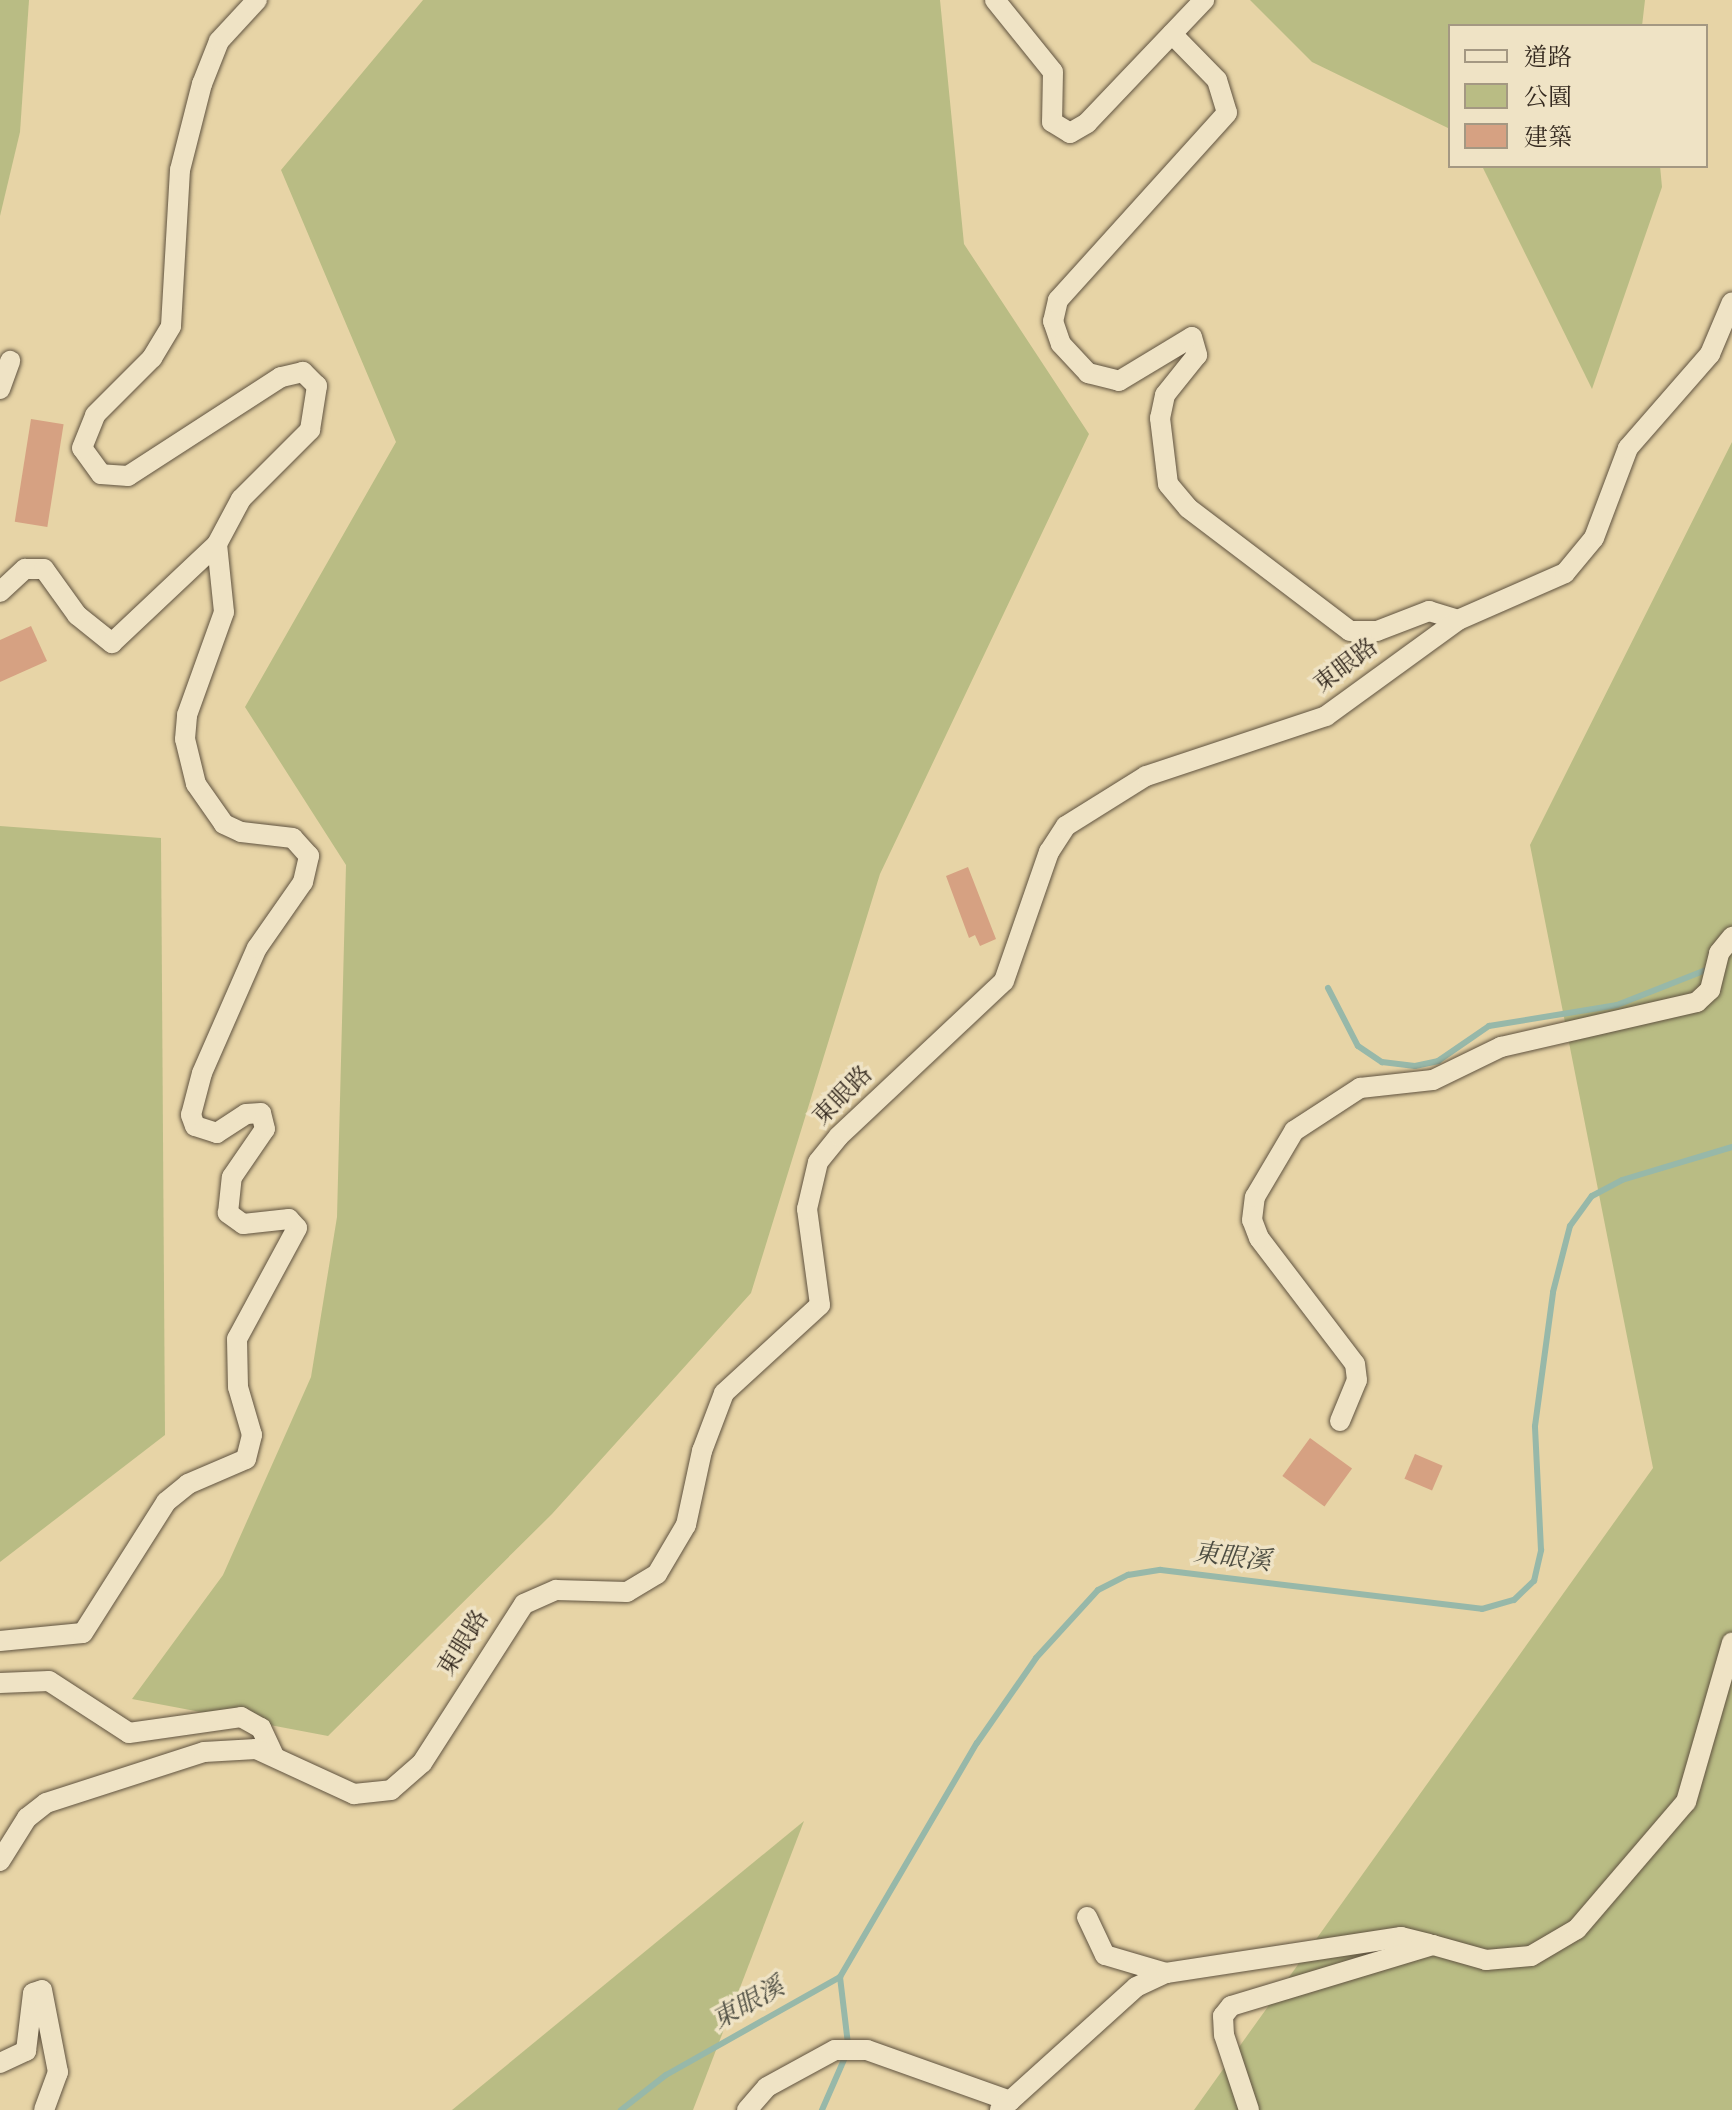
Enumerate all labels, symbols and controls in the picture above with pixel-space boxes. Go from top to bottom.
legend [1448,24,1708,168]
text: 道路 [1524,42,1572,76]
text: 公園 [1524,82,1572,116]
text: 建築 [1524,122,1572,156]
street label: 東眼路 [1310,634,1384,700]
street label: 東眼路 [808,1061,880,1133]
water label: 東眼溪 [1191,1539,1273,1579]
street label: 東眼路 [434,1606,496,1682]
water label: 東眼溪 [707,1972,791,2038]

